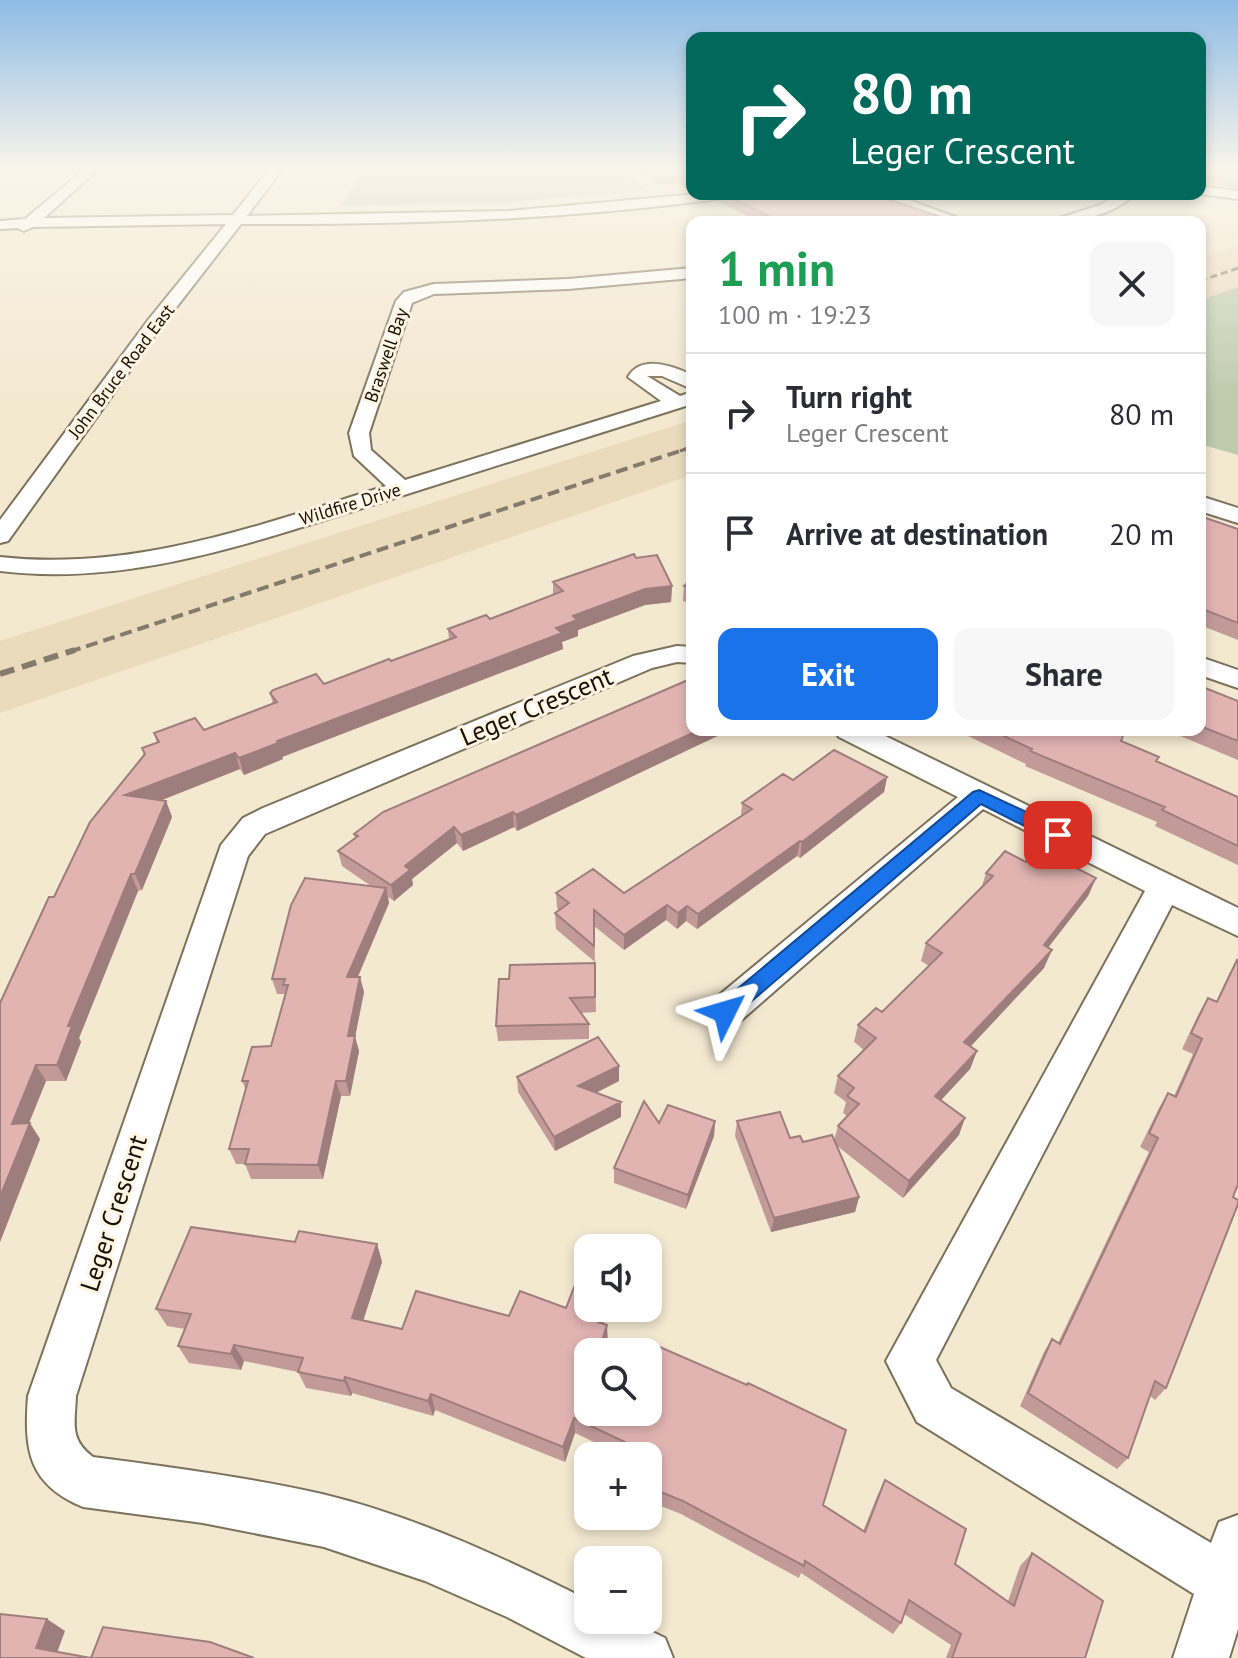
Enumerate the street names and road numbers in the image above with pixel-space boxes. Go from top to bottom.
street label: John Bruce Road East [62,299,179,444]
street label: Braswell Bay [359,304,413,405]
street label: Wildfire Drive [297,478,403,530]
street label: Leger Crescent [455,659,617,753]
street label: Leger Crescent [72,1130,154,1295]

